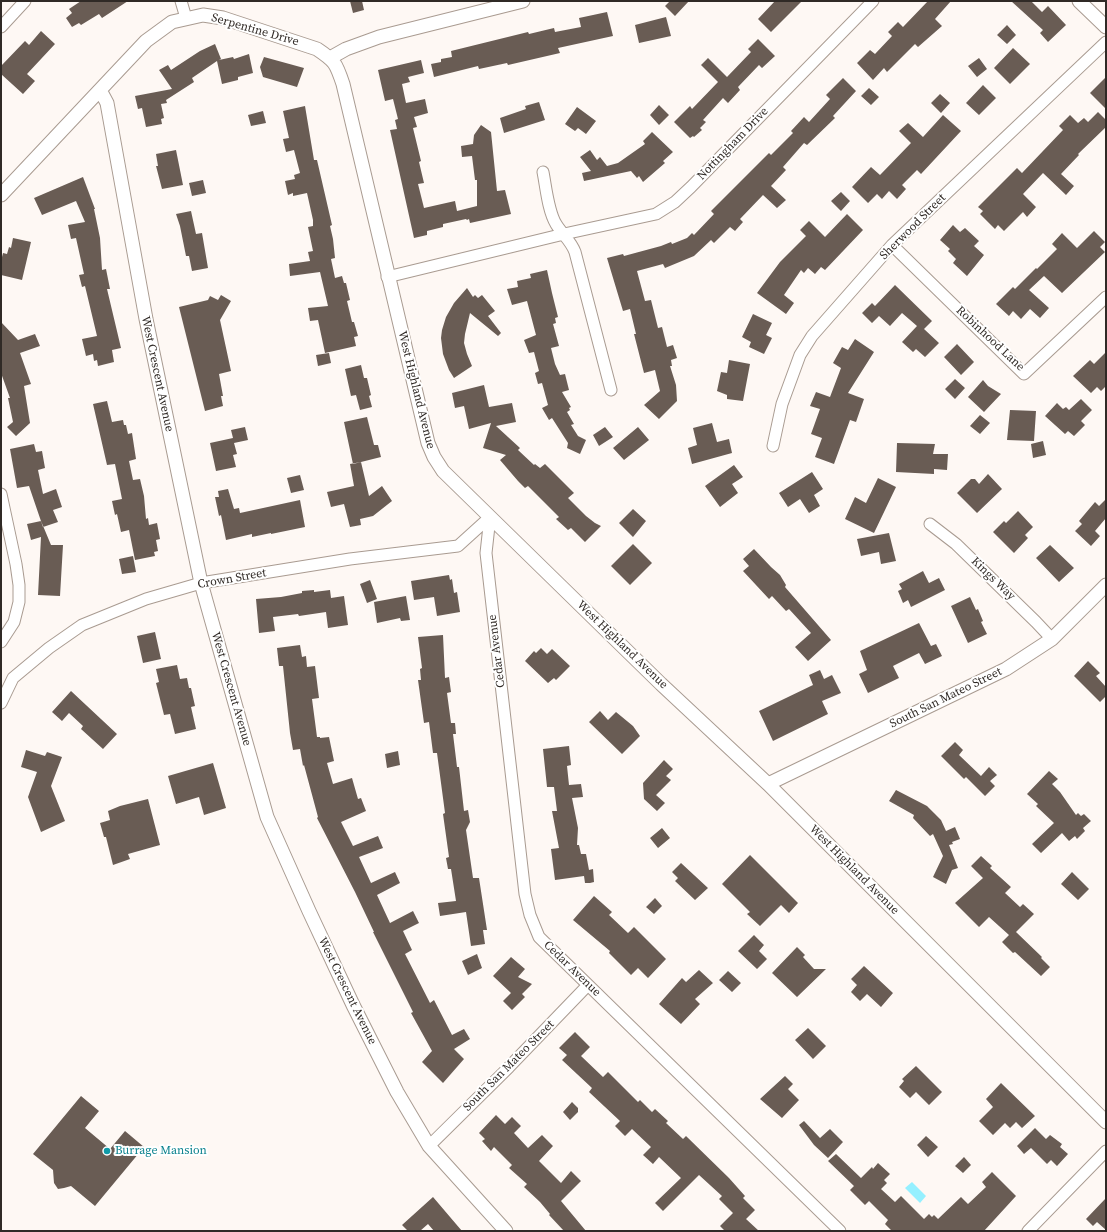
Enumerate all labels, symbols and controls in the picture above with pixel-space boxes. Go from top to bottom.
street label: Serpentine Drive [210,11,300,49]
street label: Nottingham Drive [695,105,771,183]
street label: Sherwood Street [877,191,949,263]
street label: Robinhood Lane [953,304,1027,374]
street label: West Crescent Avenue [138,315,176,433]
street label: West Highland Avenue [394,330,438,450]
street label: Kings Way [968,554,1018,604]
street label: Crown Street [197,566,267,592]
street label: West Highland Avenue [574,598,670,692]
street label: Cedar Avenue [485,614,509,688]
street label: West Crescent Avenue [208,630,254,748]
street label: South San Mateo Street [888,665,1004,731]
street label: West Highland Avenue [806,822,902,918]
street label: West Crescent Avenue [315,935,379,1047]
street label: Cedar Avenue [540,938,604,1000]
street label: South San Mateo Street [460,1017,558,1115]
place label: Burrage Mansion [115,1144,207,1158]
marker: Burrage Mansion [102,1146,112,1156]

